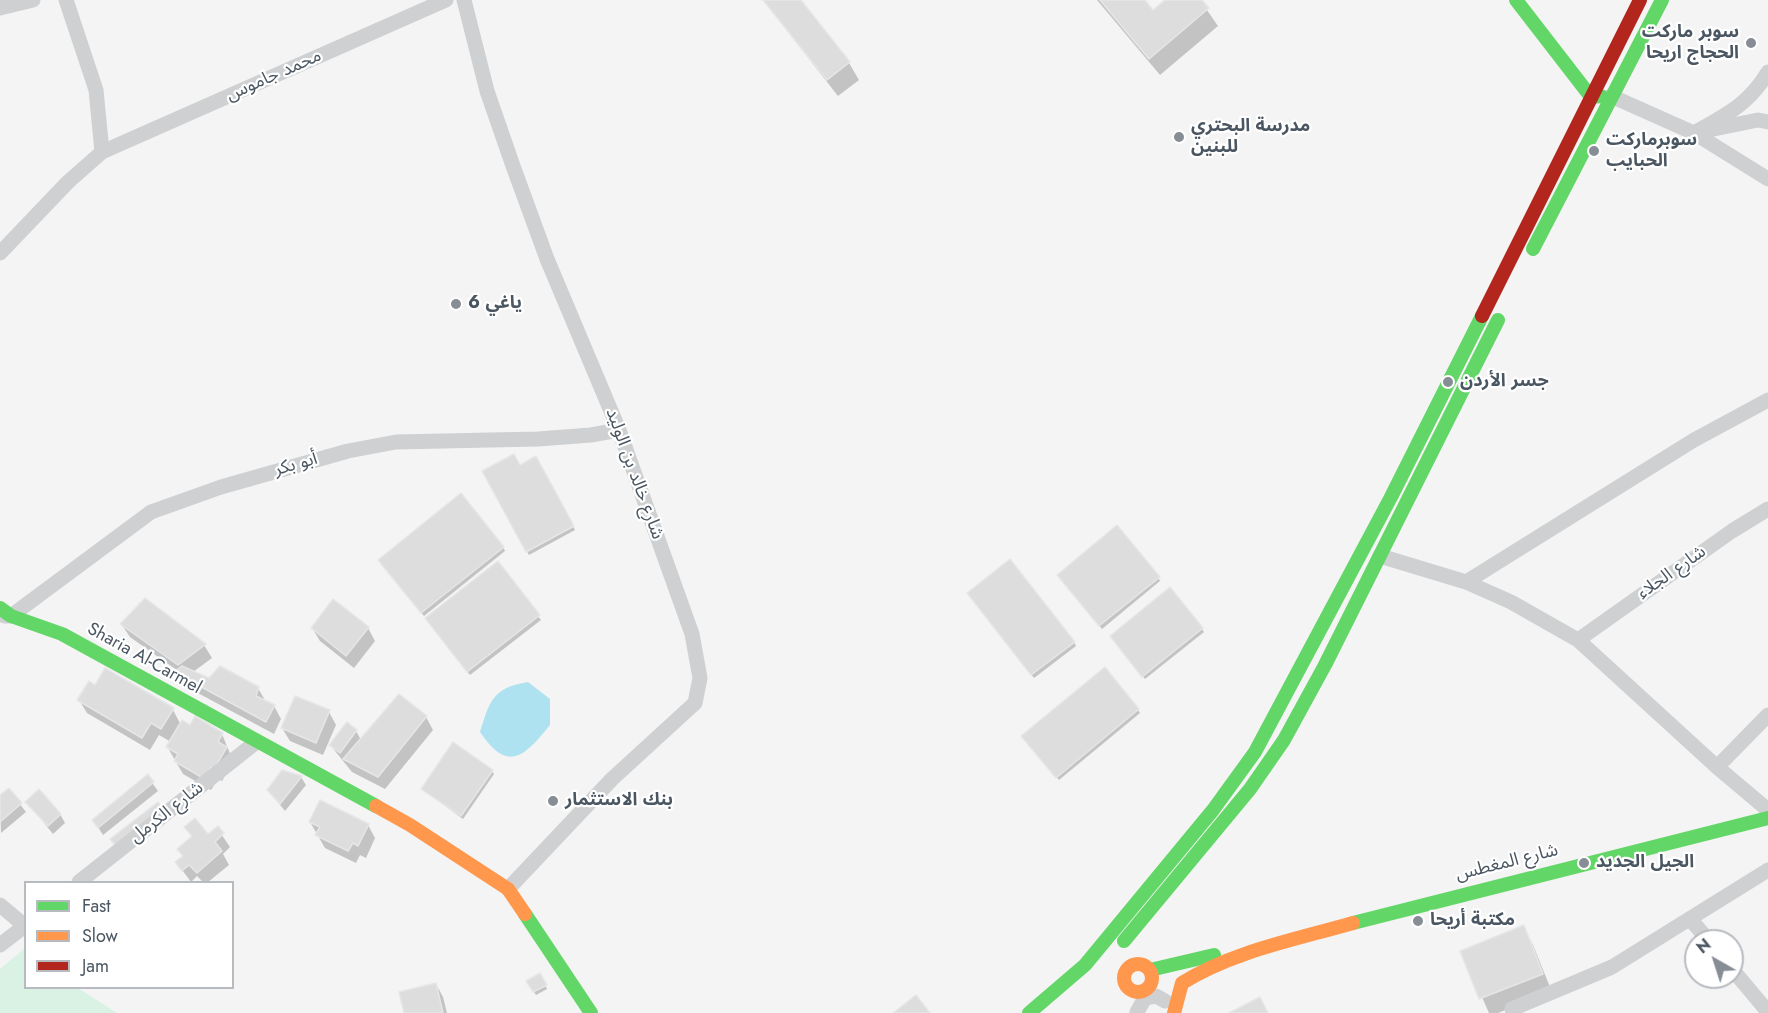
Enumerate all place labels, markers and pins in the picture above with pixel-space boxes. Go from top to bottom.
place label: سوبر ماركت الحجاج اريحا [1642,22,1739,64]
marker: سوبر ماركت الحجاج اريحا [1744,36,1758,50]
place label: مدرسة البحتري للبنين [1191,116,1310,158]
marker: مدرسة البحتري للبنين [1172,130,1186,144]
place label: سوبرماركت الحبايب [1606,130,1697,172]
marker: سوبرماركت الحبايب [1587,144,1601,158]
place label: ياغي 6 [468,293,522,315]
marker: ياغي 6 [449,297,463,311]
place label: جسر الأردن [1460,371,1549,393]
marker: جسر الأردن [1441,375,1455,389]
place label: بنك الاستثمار [565,790,673,812]
marker: بنك الاستثمار [546,794,560,808]
place label: الجيل الجديد [1596,852,1694,874]
marker: الجيل الجديد [1577,856,1591,870]
place label: مكتبة أريحا [1430,910,1515,932]
marker: مكتبة أريحا [1411,914,1425,928]

